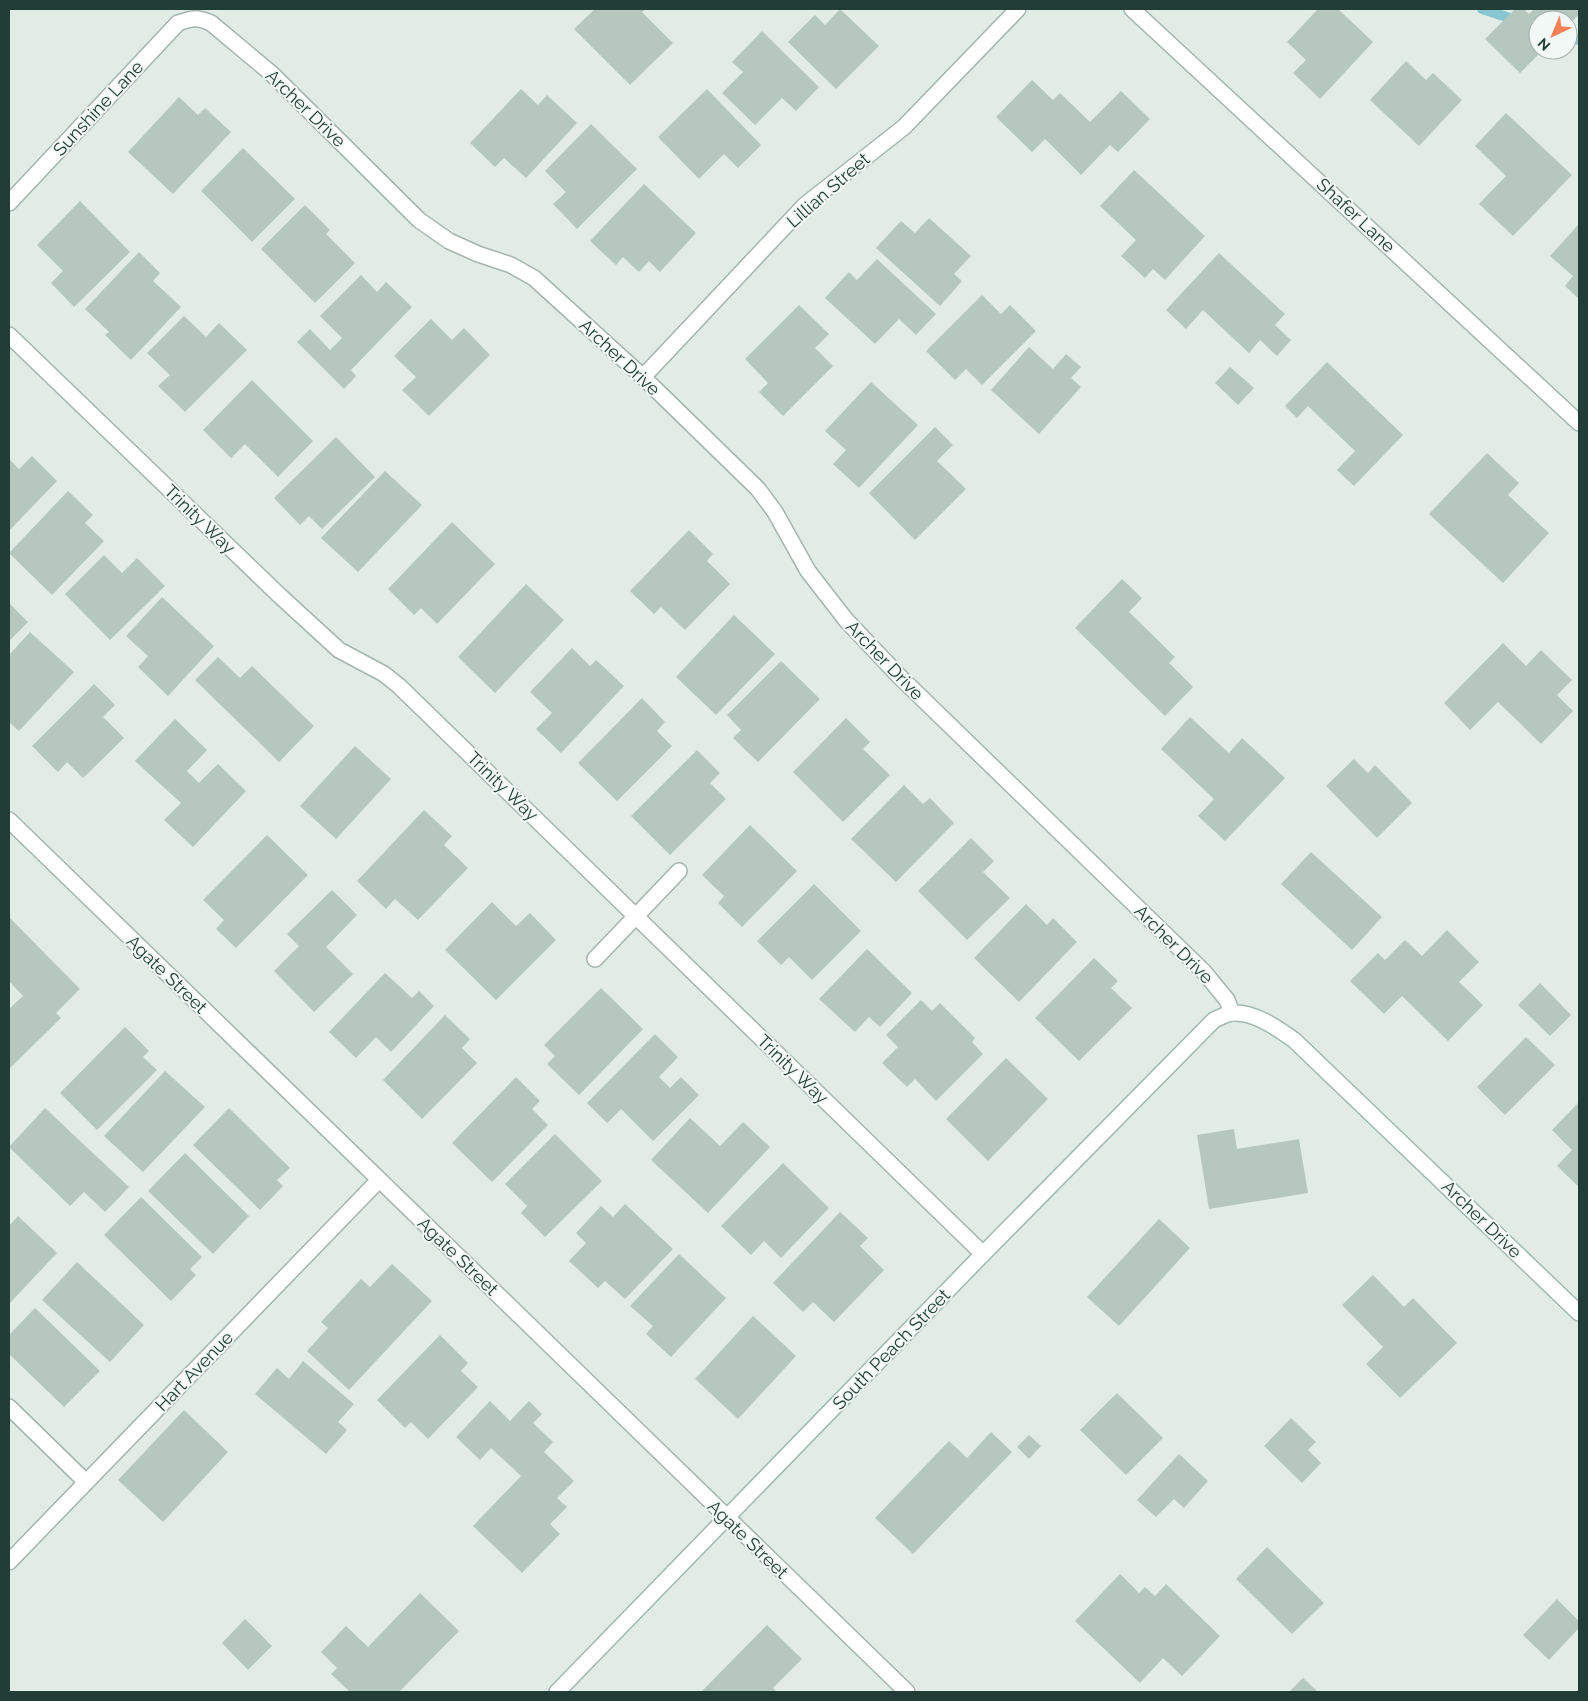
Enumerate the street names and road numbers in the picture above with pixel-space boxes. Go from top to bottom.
street label: Sunshine Lane [49,56,148,160]
street label: Archer Drive [262,65,350,151]
street label: Lillian Street [782,148,874,232]
street label: Shafer Lane [1313,173,1400,257]
street label: Archer Drive [575,314,665,400]
street label: Trinity Way [160,480,240,558]
street label: Archer Drive [842,616,928,704]
street label: Trinity Way [463,747,543,825]
street label: Archer Drive [1130,900,1218,988]
street label: Agate Street [122,930,212,1018]
street label: Trinity Way [753,1030,833,1108]
street label: Archer Drive [1438,1176,1526,1262]
street label: Agate Street [413,1212,503,1300]
street label: South Peach Street [828,1284,954,1414]
street label: Hart Avenue [151,1327,237,1415]
street label: Agate Street [703,1495,793,1583]

